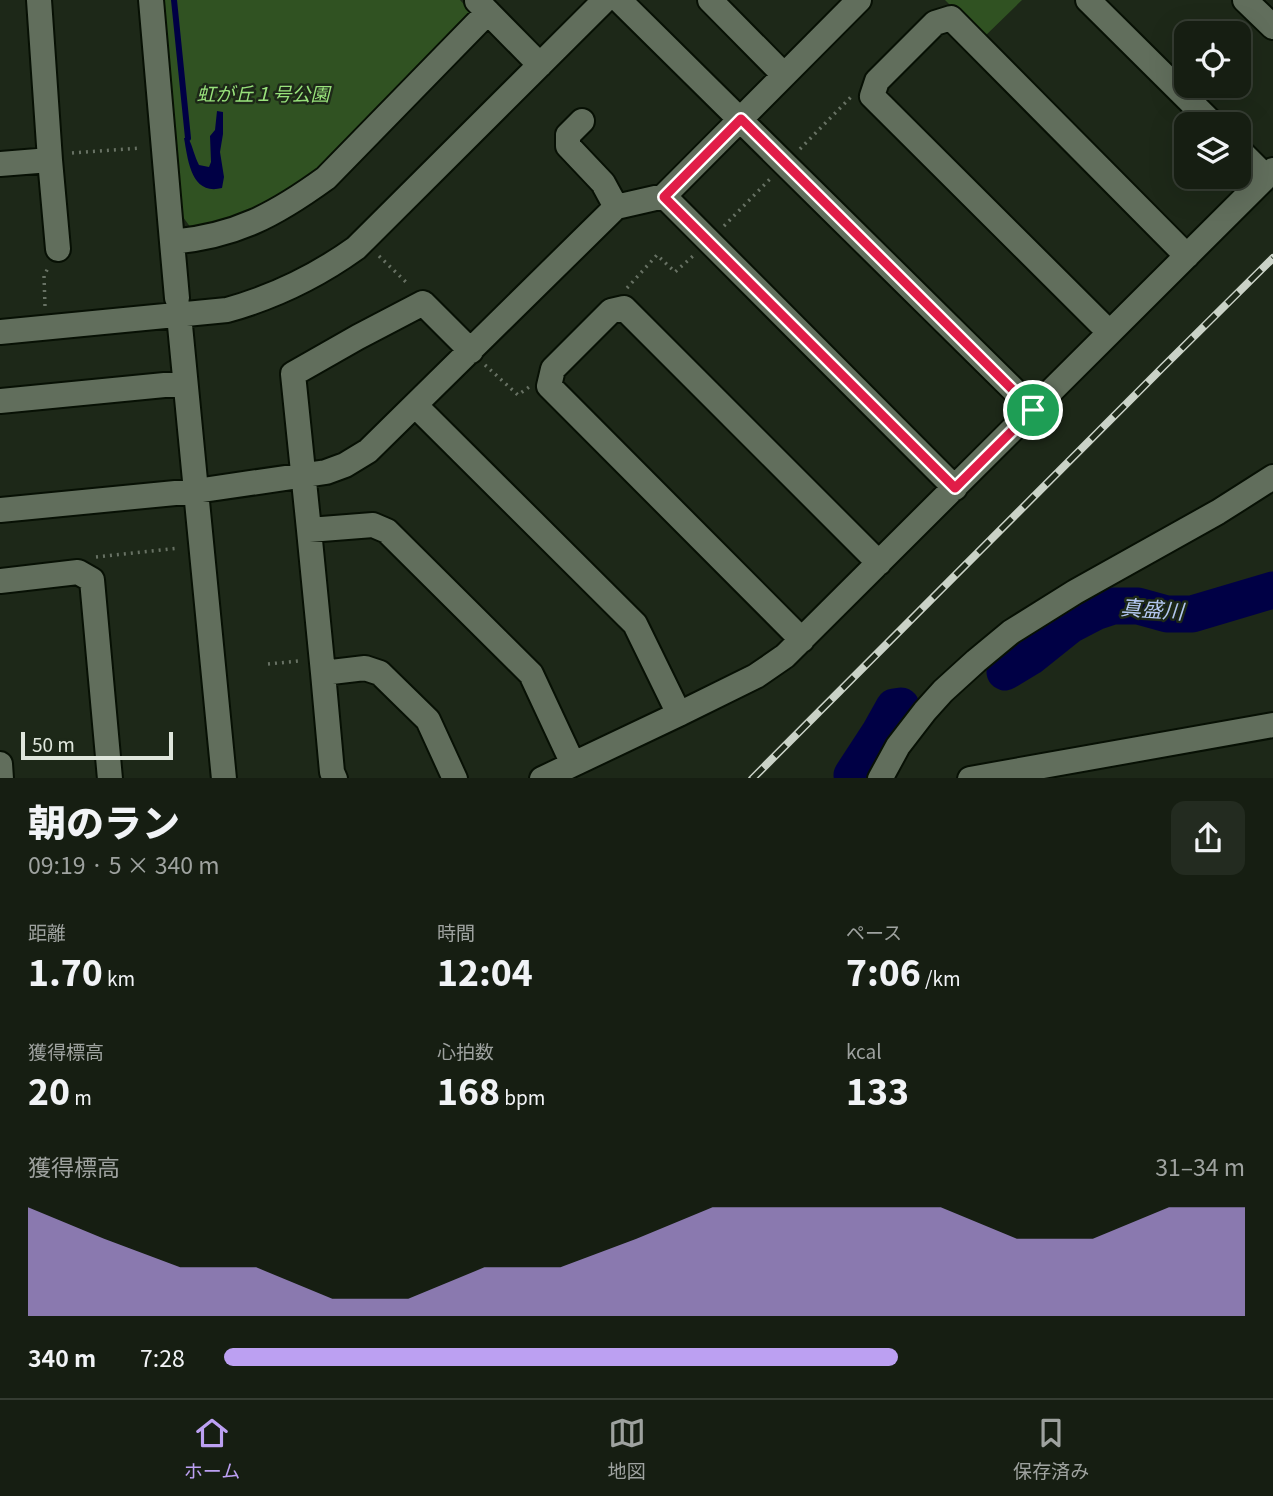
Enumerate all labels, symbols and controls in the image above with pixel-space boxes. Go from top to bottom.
map controls [1174,21,1251,189]
button: locate [1174,21,1251,98]
park label: 虹が丘１号公園 [196,79,332,106]
button: layers [1174,112,1251,189]
pin [1003,380,1063,440]
icon: arrive [1014,391,1052,429]
water label: 真盛川 [1120,591,1187,625]
scale bar [21,730,173,761]
text: 50 m [32,730,75,757]
text: 朝のラン [28,793,180,848]
button: share [1171,801,1245,875]
text: 09:19 · 5 × 340 m [28,847,219,881]
text: 距離 [28,918,66,945]
text: 時間 [437,918,475,945]
text: ペース [846,918,902,945]
text: 1.70 [28,945,103,996]
text: 12:04 [437,945,533,996]
text: 7:06 [846,945,921,996]
text: km [103,964,135,991]
text: /km [921,964,961,991]
text: 獲得標高 [28,1037,104,1064]
text: 心拍数 [437,1037,494,1064]
text: kcal [846,1037,882,1064]
text: 20 [28,1064,70,1115]
text: 168 [437,1064,500,1115]
text: 133 [846,1064,909,1115]
text: m [70,1083,92,1110]
text: bpm [500,1083,545,1110]
text: 獲得標高 [28,1149,120,1183]
text: 31–34 m [1155,1149,1245,1183]
text: 340 m [28,1340,96,1374]
text: 7:28 [140,1340,185,1374]
tab: ホーム [184,1414,240,1483]
tab: 地図 [608,1414,646,1483]
tab: 保存済み [1013,1414,1089,1483]

